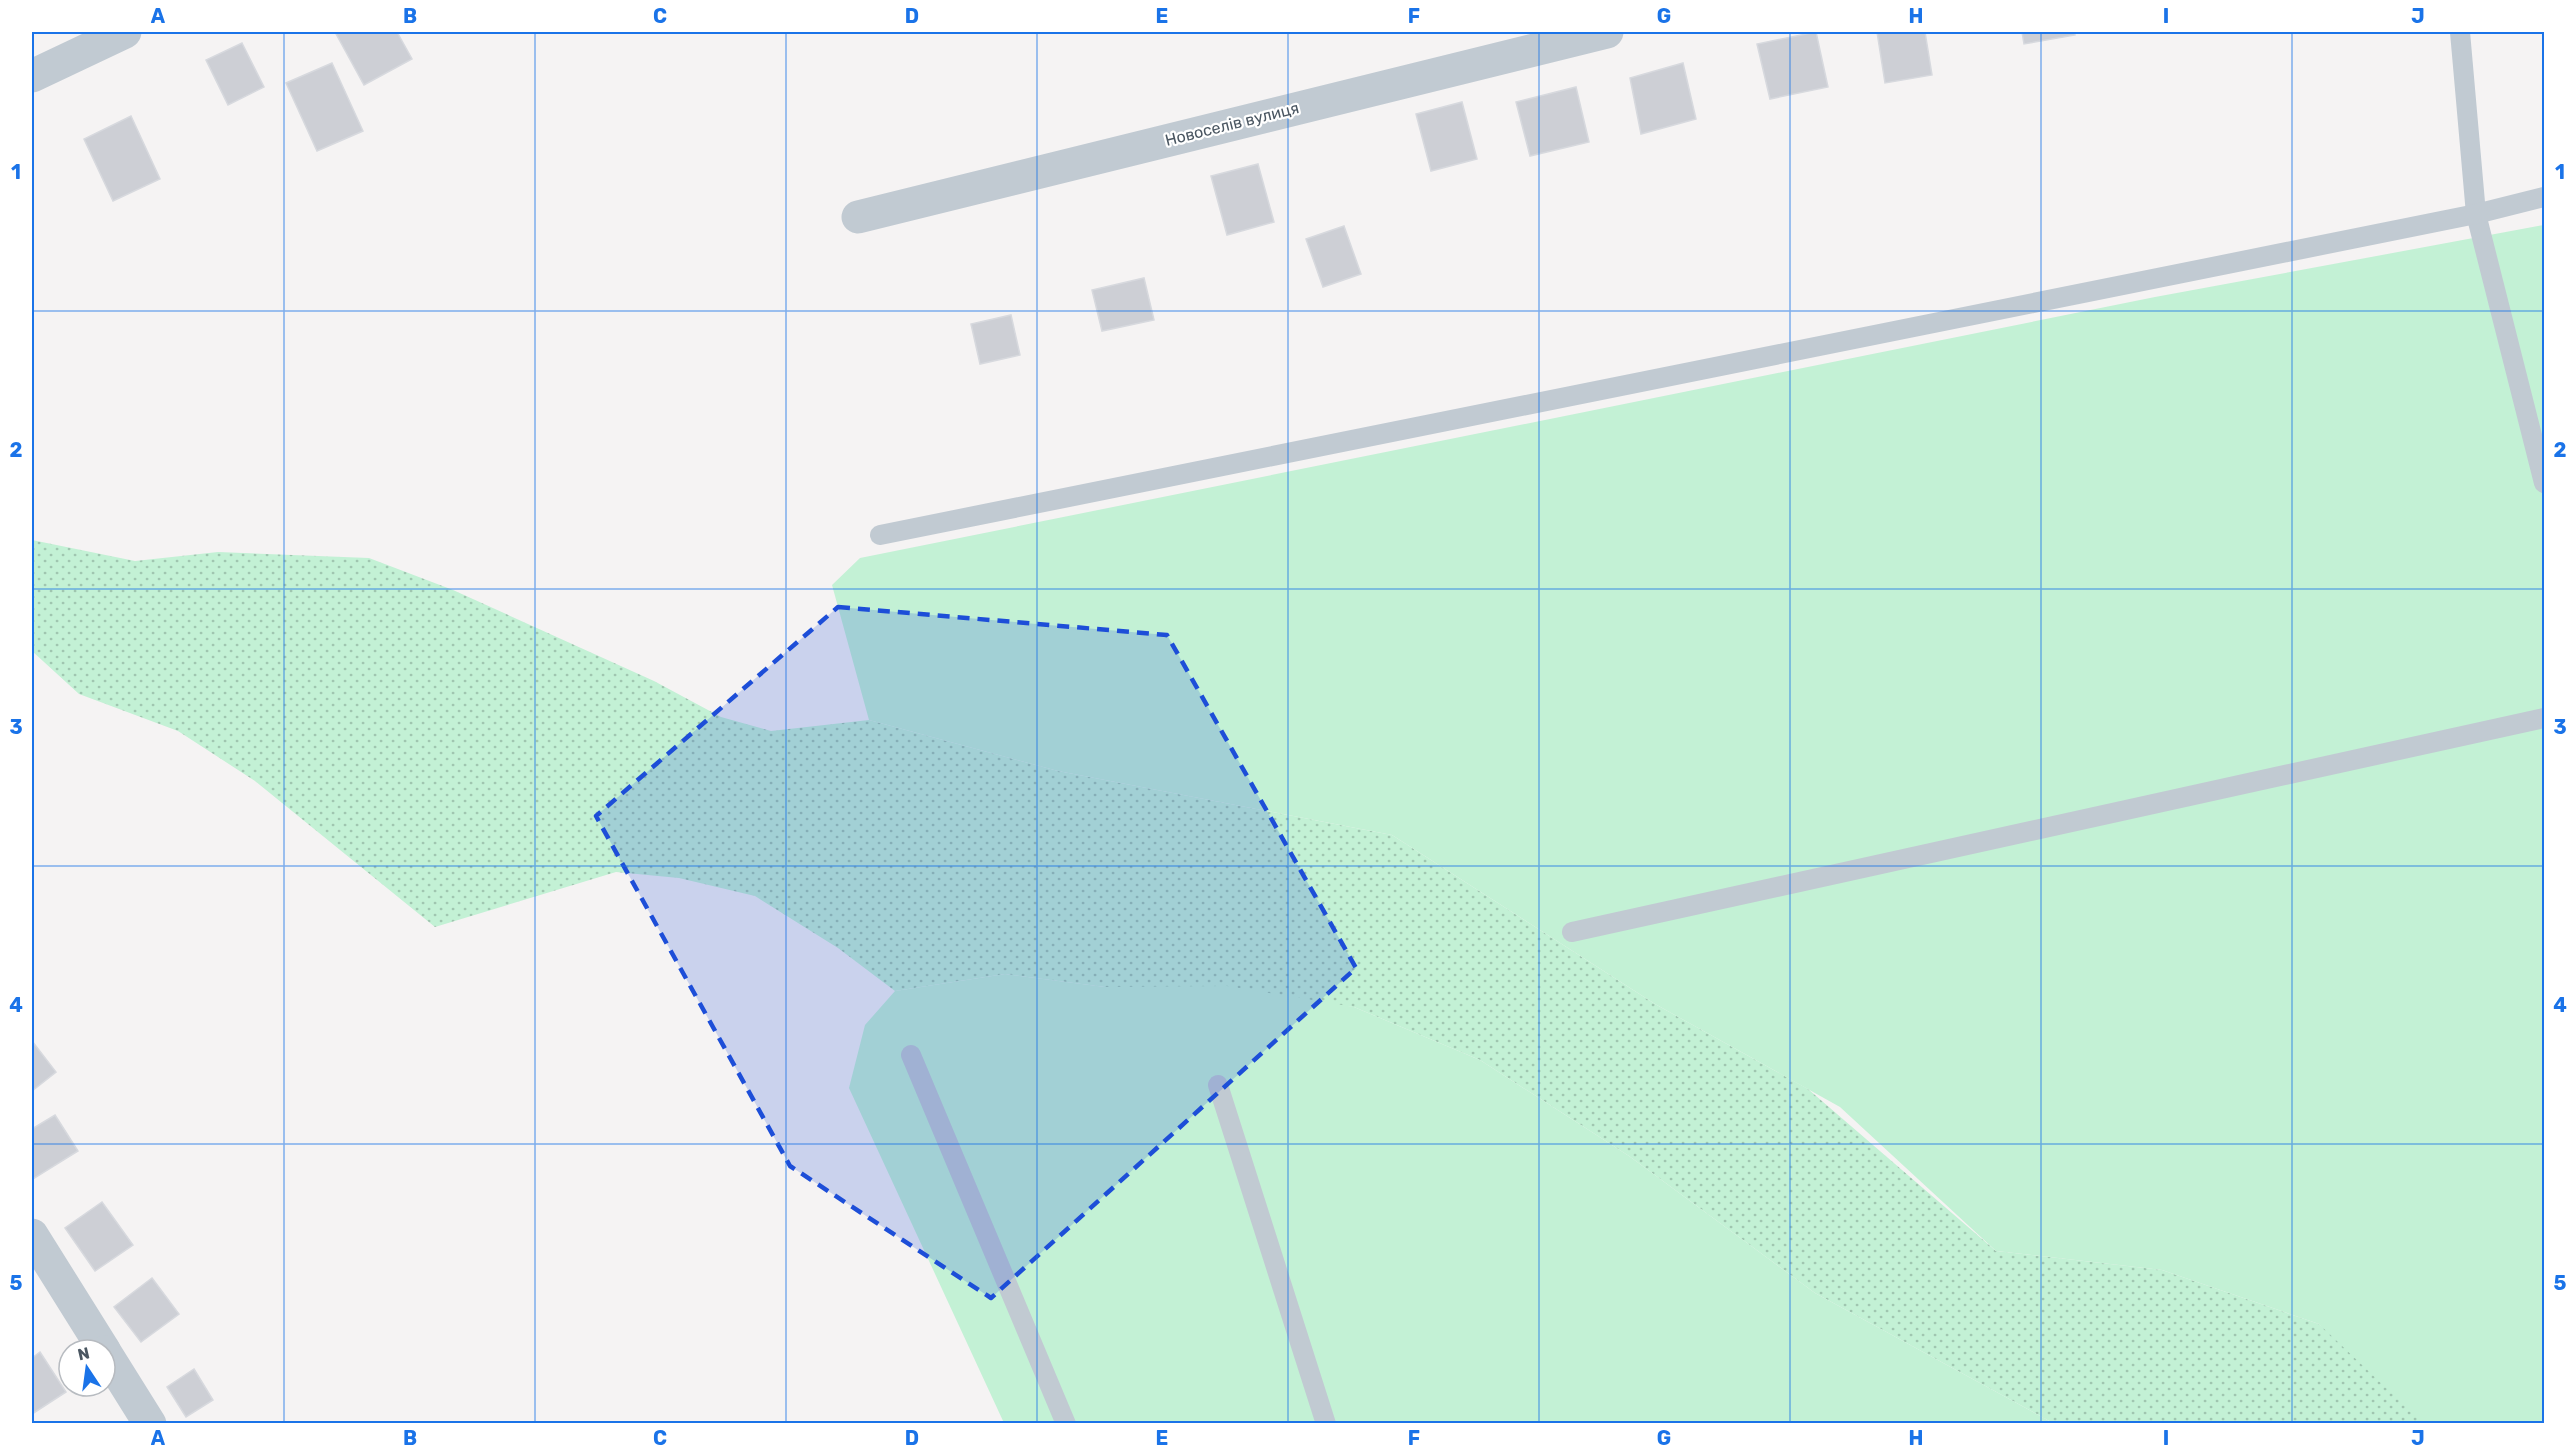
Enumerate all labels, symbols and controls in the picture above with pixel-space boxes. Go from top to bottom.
text: A [151,4,166,28]
text: B [403,4,417,28]
text: C [653,4,667,28]
text: D [905,4,919,28]
text: E [1156,4,1168,28]
text: F [1408,4,1420,28]
text: G [1657,4,1671,28]
text: H [1909,4,1923,28]
text: I [2163,4,2169,28]
text: J [2411,4,2425,28]
street label: Новоселів вулиця [1163,98,1301,150]
text: 1 [11,160,21,184]
text: 1 [2555,160,2565,184]
text: 2 [10,438,23,462]
text: 2 [2554,438,2567,462]
text: 3 [9,715,23,739]
text: 3 [2553,715,2567,739]
text: 4 [9,993,23,1017]
text: 4 [2553,993,2567,1017]
text: 5 [10,1271,23,1295]
text: 5 [2554,1271,2567,1295]
north arrow [57,1338,117,1398]
text: N [76,1343,91,1364]
text: A [151,1426,166,1450]
text: B [403,1426,417,1450]
text: C [653,1426,667,1450]
text: D [905,1426,919,1450]
text: E [1156,1426,1168,1450]
text: F [1408,1426,1420,1450]
text: G [1657,1426,1671,1450]
text: H [1909,1426,1923,1450]
text: I [2163,1426,2169,1450]
text: J [2411,1426,2425,1450]

